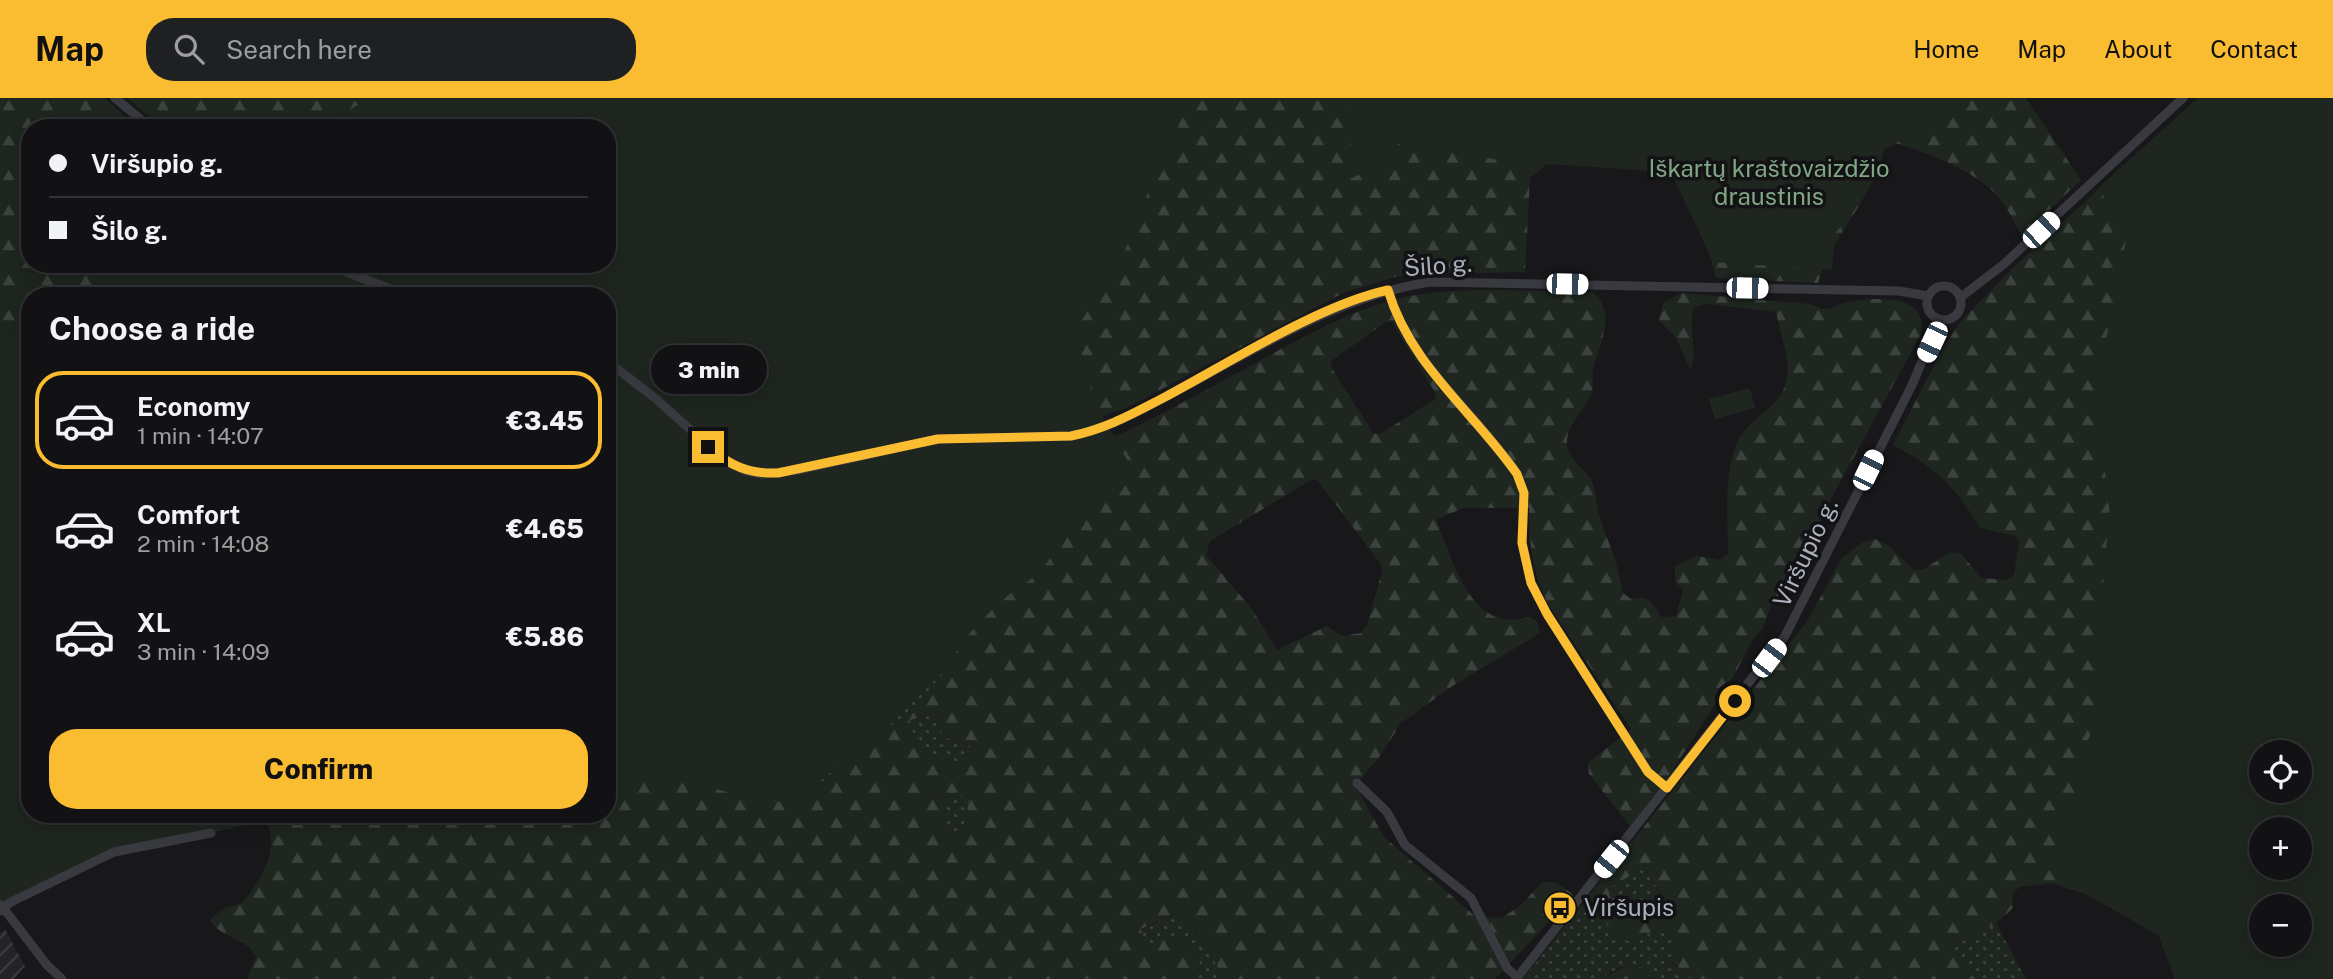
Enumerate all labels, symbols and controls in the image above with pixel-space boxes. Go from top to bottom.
search box [146,18,636,81]
text: Map [35,30,104,68]
icon: search [170,30,208,68]
text: Search here [226,34,372,65]
text: Home [1913,35,1979,63]
text: Map [2017,35,2066,63]
text: About [2104,35,2172,63]
text: Contact [2210,35,2298,63]
text: Viršupio g. [91,148,223,179]
park label: Iškartų kraštovaizdžio draustinis [1648,154,1890,210]
car [2019,208,2064,252]
text: Šilo g. [91,215,168,246]
street label: Šilo g. [1403,249,1473,281]
car [1546,273,1589,295]
car [1726,277,1769,299]
text: Choose a ride [49,310,255,347]
car [1914,319,1951,365]
callout: 3 min [650,345,766,394]
text: 3 min [678,356,740,383]
icon: car [53,389,116,452]
text: Economy [137,391,250,422]
text: €3.45 [506,405,584,436]
text: 1 min · 14:07 [137,422,264,449]
route end [692,431,724,463]
car [1850,447,1887,493]
street label: Viršupio g. [1767,494,1843,612]
icon: car [53,497,116,560]
text: Comfort [137,499,240,530]
text: €4.65 [506,513,584,544]
text: 2 min · 14:08 [137,530,269,557]
icon: car [53,605,116,668]
text: XL [137,607,171,638]
text: €5.86 [506,621,584,652]
car [1748,635,1791,681]
text: 3 min · 14:09 [137,638,270,665]
route start [1719,685,1751,717]
button: Confirm [49,729,588,809]
map controls [2249,740,2312,957]
button: locate [2249,740,2312,803]
button: + [2249,817,2312,880]
car [1590,836,1633,882]
bus stop icon: Viršupis [1541,889,1579,927]
place label: Viršupis [1584,893,1674,921]
button: − [2249,894,2312,957]

